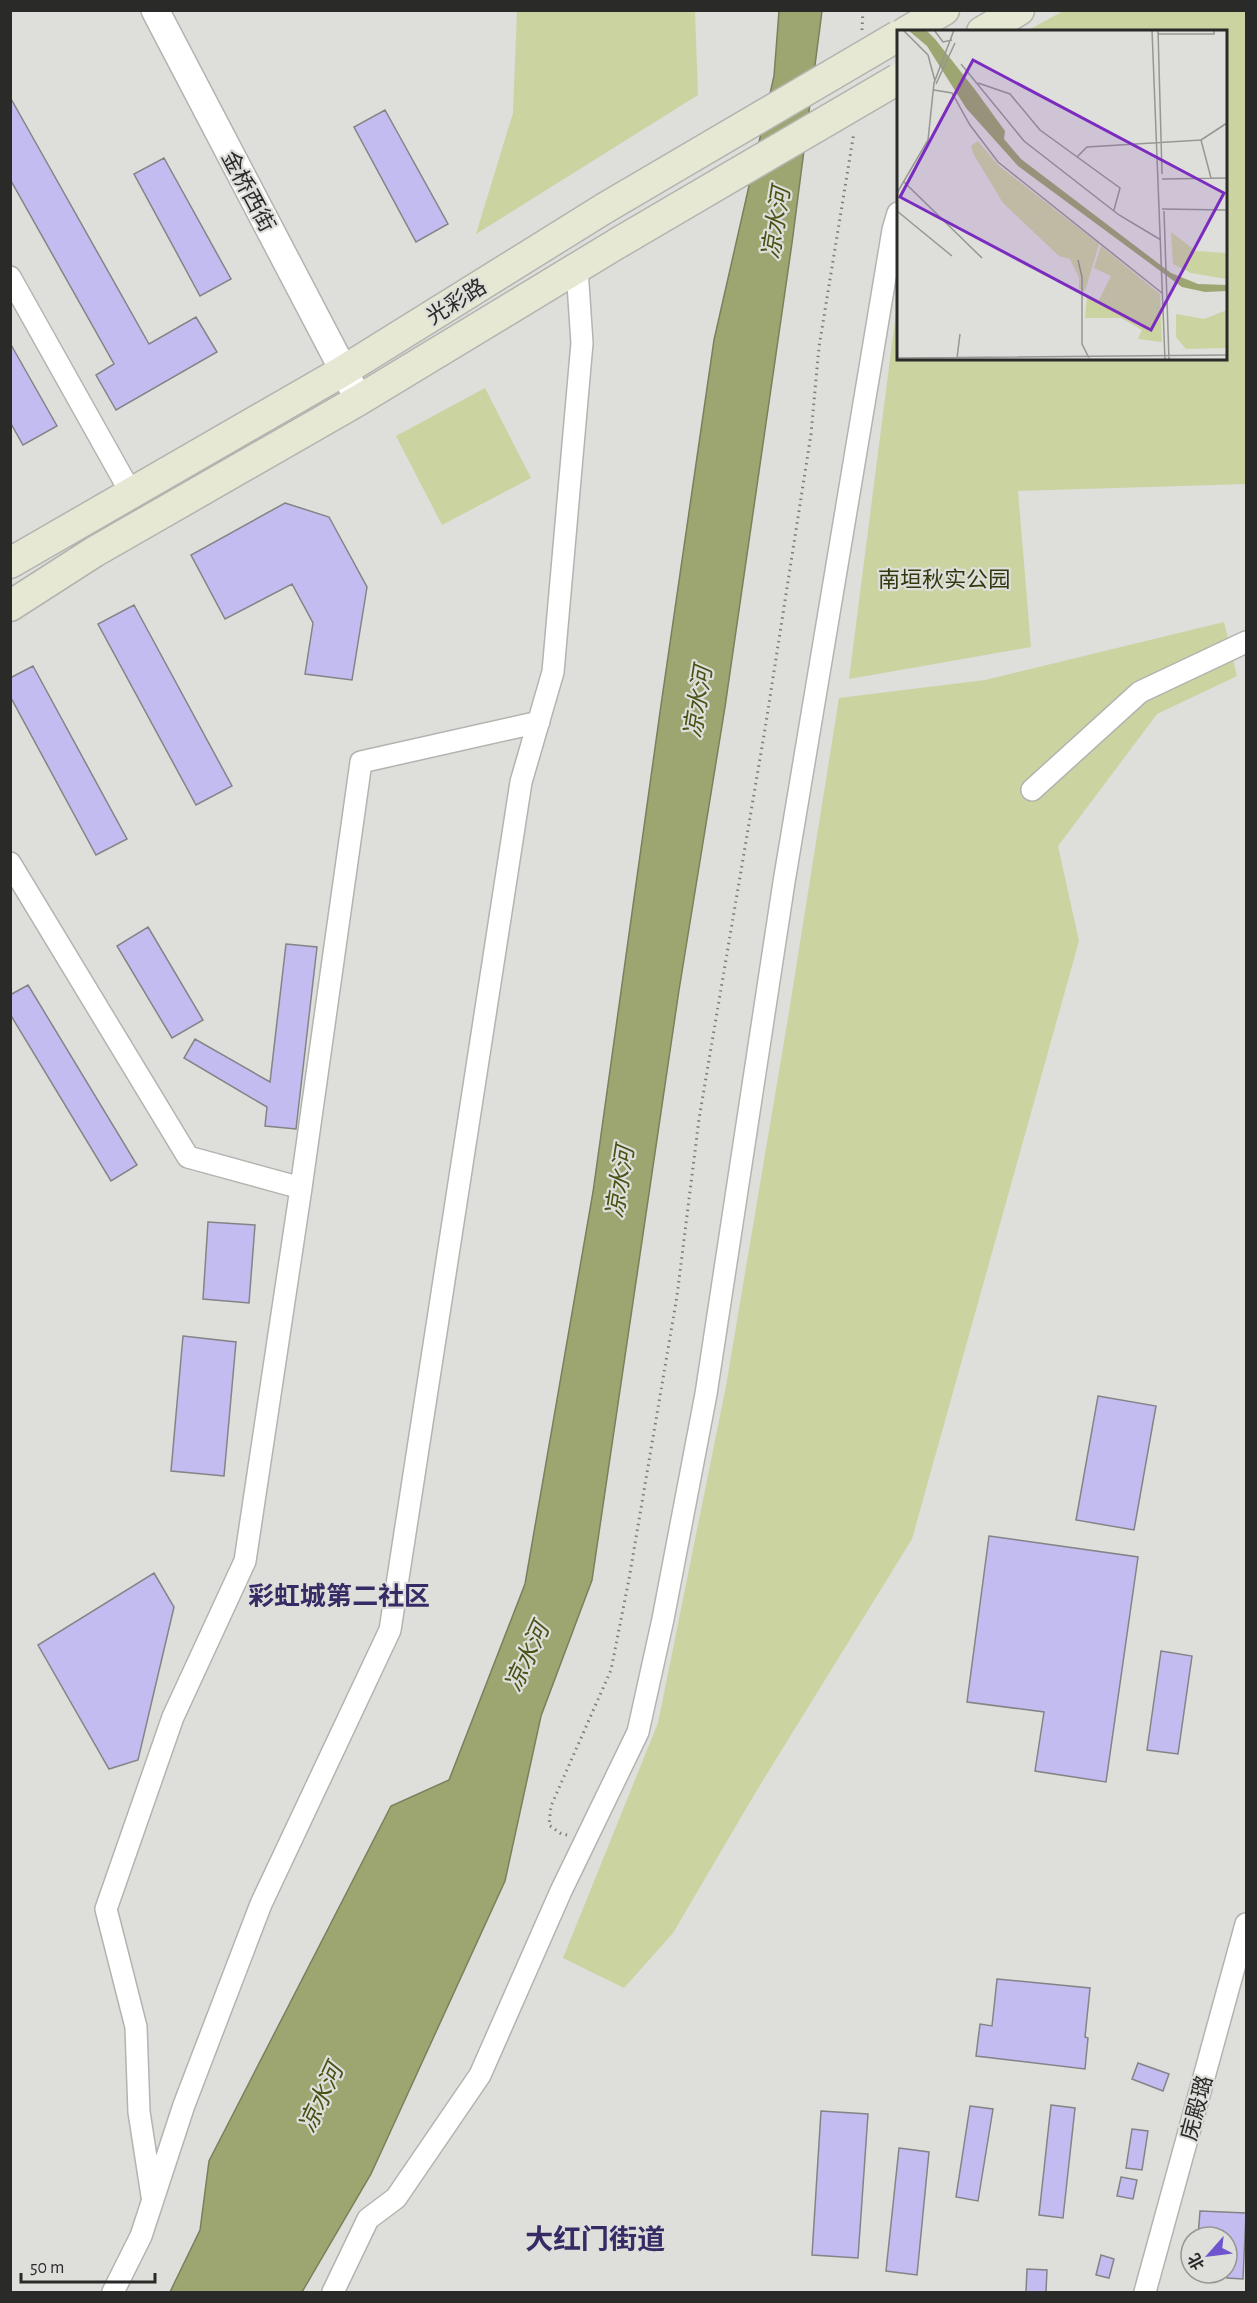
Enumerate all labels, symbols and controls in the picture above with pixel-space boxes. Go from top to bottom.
inset map [897,30,1227,360]
street label: 金桥西街 [218,147,279,235]
water label: 凉水河 [758,181,795,261]
street label: 光彩路 [422,274,490,329]
park label: 南垣秋实公园 [878,568,1010,591]
water label: 凉水河 [680,660,717,740]
water label: 凉水河 [602,1140,639,1220]
district label: 彩虹城第二社区 [248,1582,430,1610]
water label: 凉水河 [500,1615,556,1695]
water label: 凉水河 [294,2056,350,2136]
street label: 庑殿璐 [1177,2073,1216,2143]
district label: 大红门街道 [525,2224,665,2255]
north arrow [1179,2225,1239,2285]
scale bar [21,2246,154,2284]
text: 北 [1185,2251,1207,2273]
text: 50 m [30,2259,64,2277]

